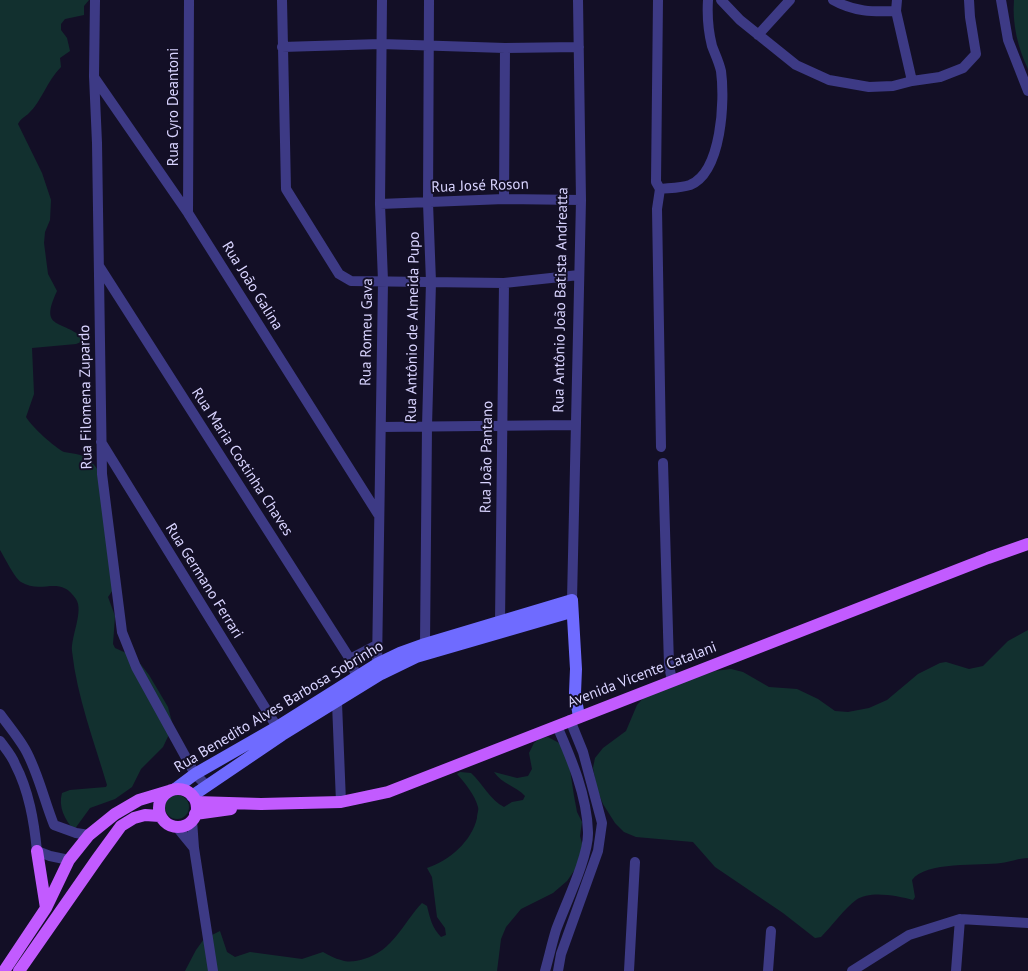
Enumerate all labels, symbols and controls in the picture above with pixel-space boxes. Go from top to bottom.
street label: Rua Cyro Deantoni [165,48,183,166]
street label: Rua José Roson [431,175,529,197]
street label: Rua Antônio João Batista Andreatta [550,187,572,413]
street label: Rua Antônio de Almeida Pupo [402,231,424,423]
street label: Rua João Galina [218,238,286,334]
street label: Rua Romeu Gava [357,278,377,386]
street label: Rua Filomena Zupardo [76,325,96,469]
street label: Rua Maria Costinha Chaves [187,385,297,539]
street label: Rua João Pantano [477,401,497,513]
street label: Rua Germano Ferrari [161,520,247,642]
street label: Rua Benedito Alves Barbosa Sobrinho [171,637,387,777]
street label: Avenida Vicente Catalani [565,638,719,712]

